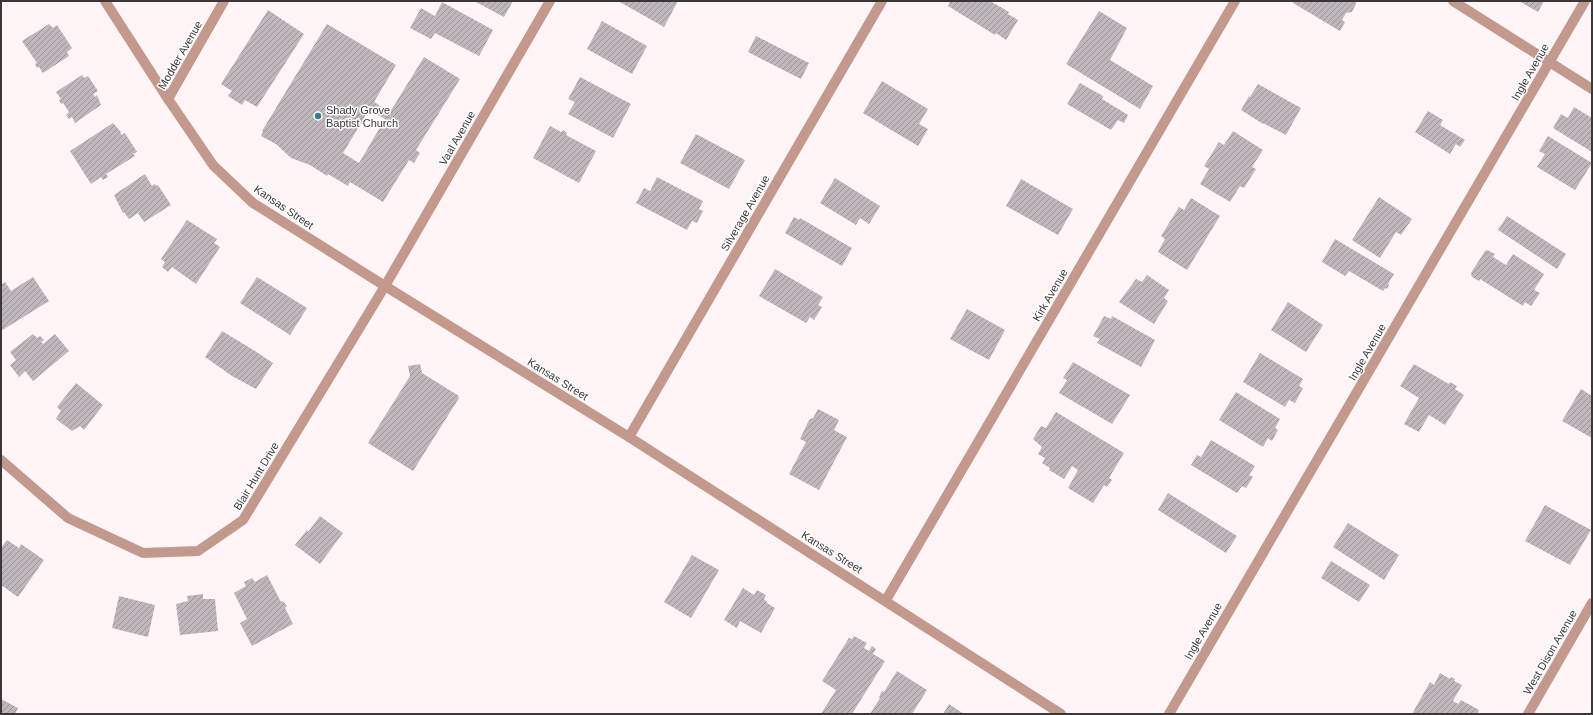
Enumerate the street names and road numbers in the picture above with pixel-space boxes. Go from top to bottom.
street label: Modder Avenue [156,19,204,91]
street label: Ingle Avenue [1509,42,1551,102]
street label: Vaal Avenue [437,109,477,167]
street label: Silverage Avenue [718,173,772,253]
street label: Kansas Street [252,183,316,231]
street label: Kirk Avenue [1030,267,1070,323]
street label: Ingle Avenue [1346,322,1388,382]
street label: Kansas Street [526,356,590,402]
street label: Blair Hunt Drive [231,440,281,512]
street label: Kansas Street [800,529,864,575]
street label: Ingle Avenue [1182,601,1224,661]
street label: West Dison Avenue [1521,608,1579,696]

